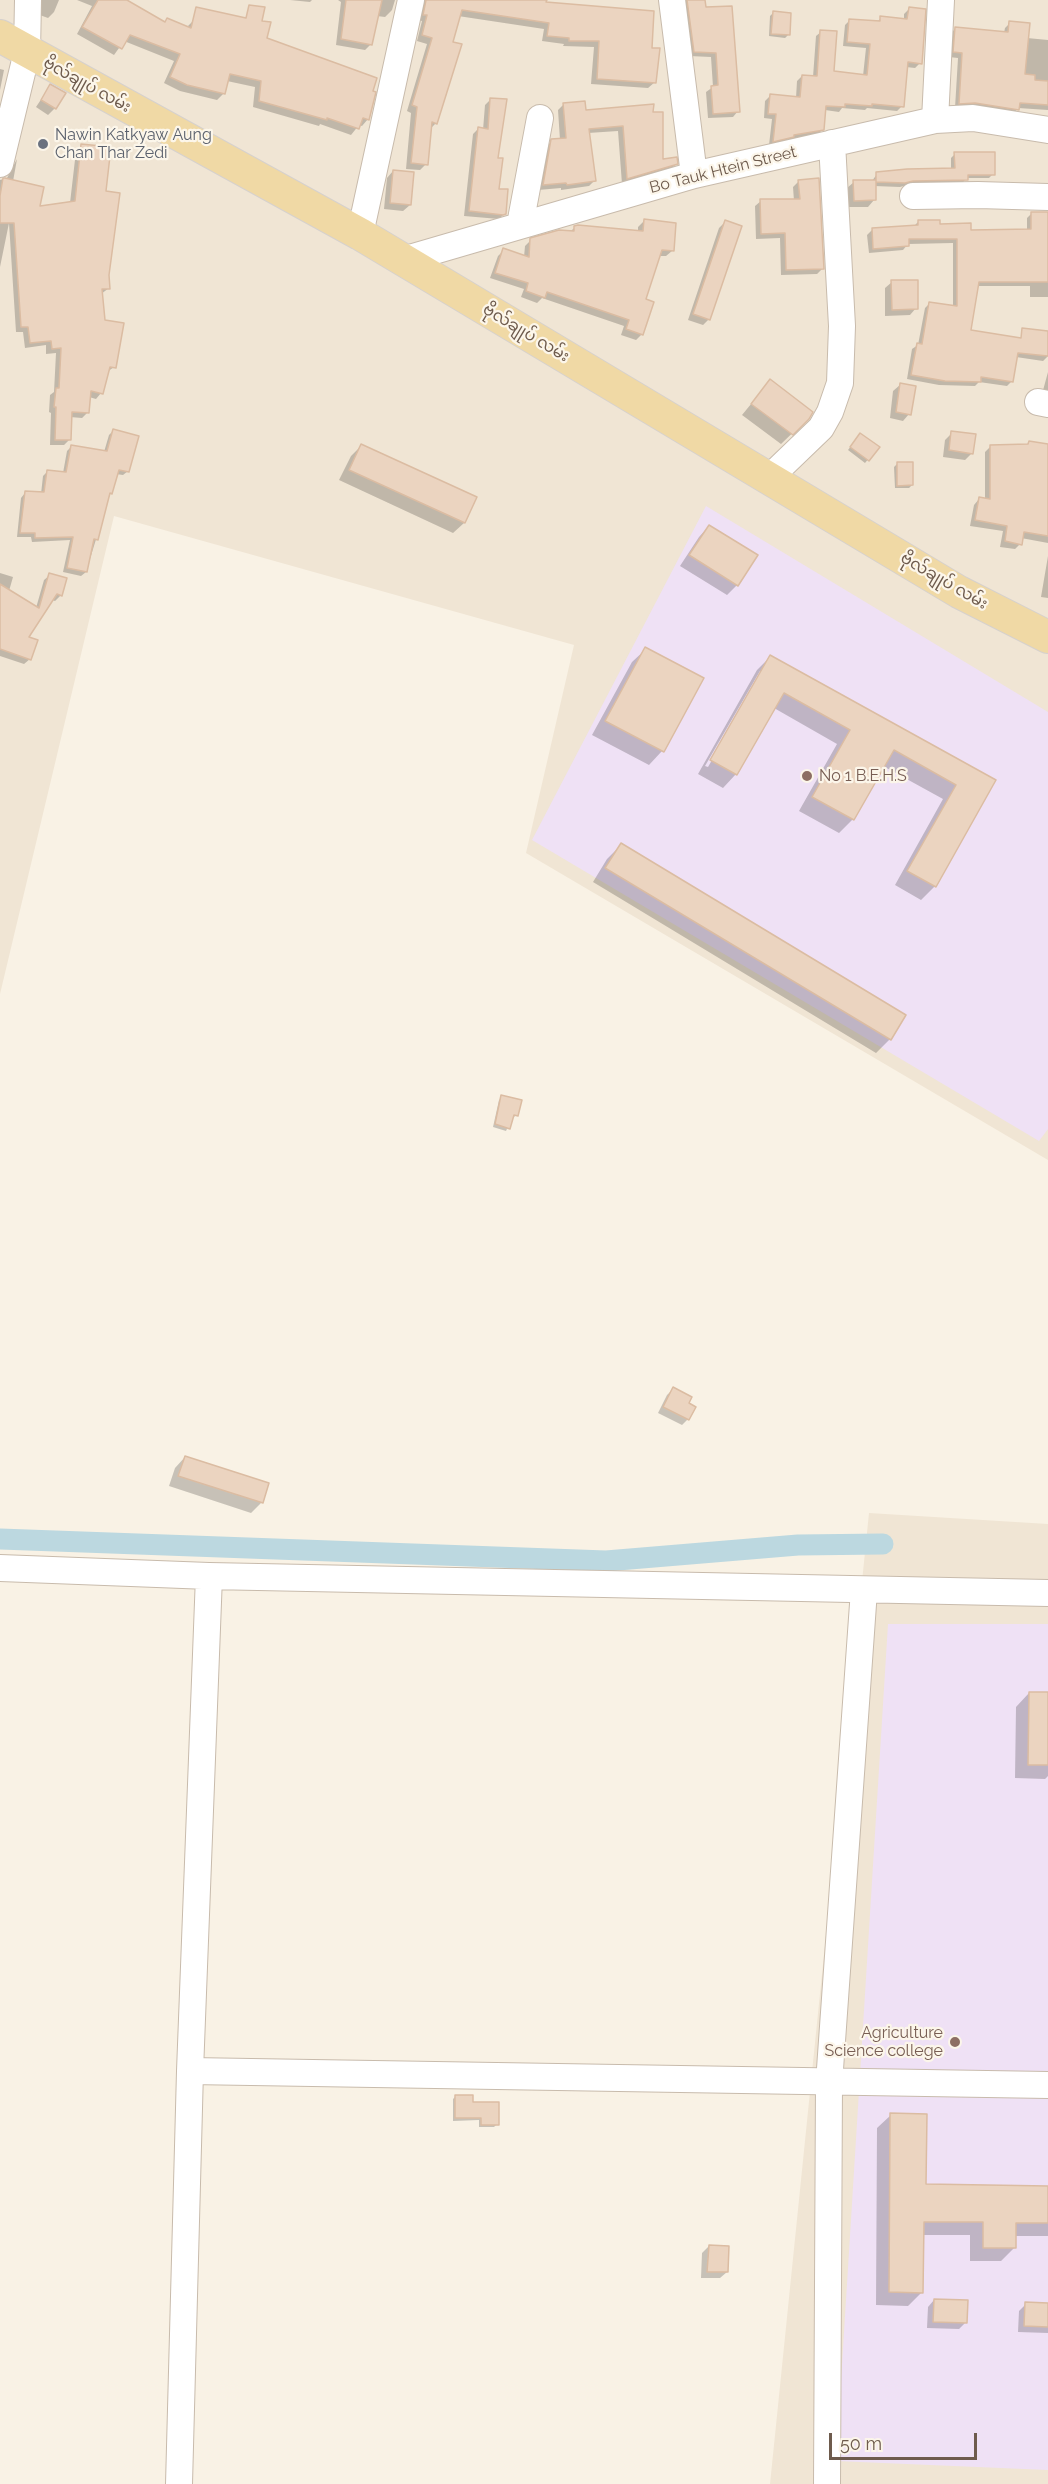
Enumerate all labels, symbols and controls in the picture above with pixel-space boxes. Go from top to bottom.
street label: ဗိုလ်ချုပ် လမ်း [40,53,134,117]
place label: Nawin Katkyaw Aung Chan Thar Zedi [55,125,212,163]
marker: Nawin Katkyaw Aung Chan Thar Zedi [36,137,50,151]
street label: Bo Tauk Htein Street [648,142,798,198]
street label: ဗိုလ်ချုပ် လမ်း [479,300,573,366]
street label: ဗိုလ်ချုပ် လမ်း [897,548,991,614]
place label: No 1 B.E.H.S [819,766,907,786]
marker: No 1 B.E.H.S [800,769,814,783]
place label: Agriculture Science college [825,2023,943,2061]
marker: Agriculture Science college [948,2035,962,2049]
scale bar [832,2421,980,2459]
text: 50 m [840,2433,882,2454]

